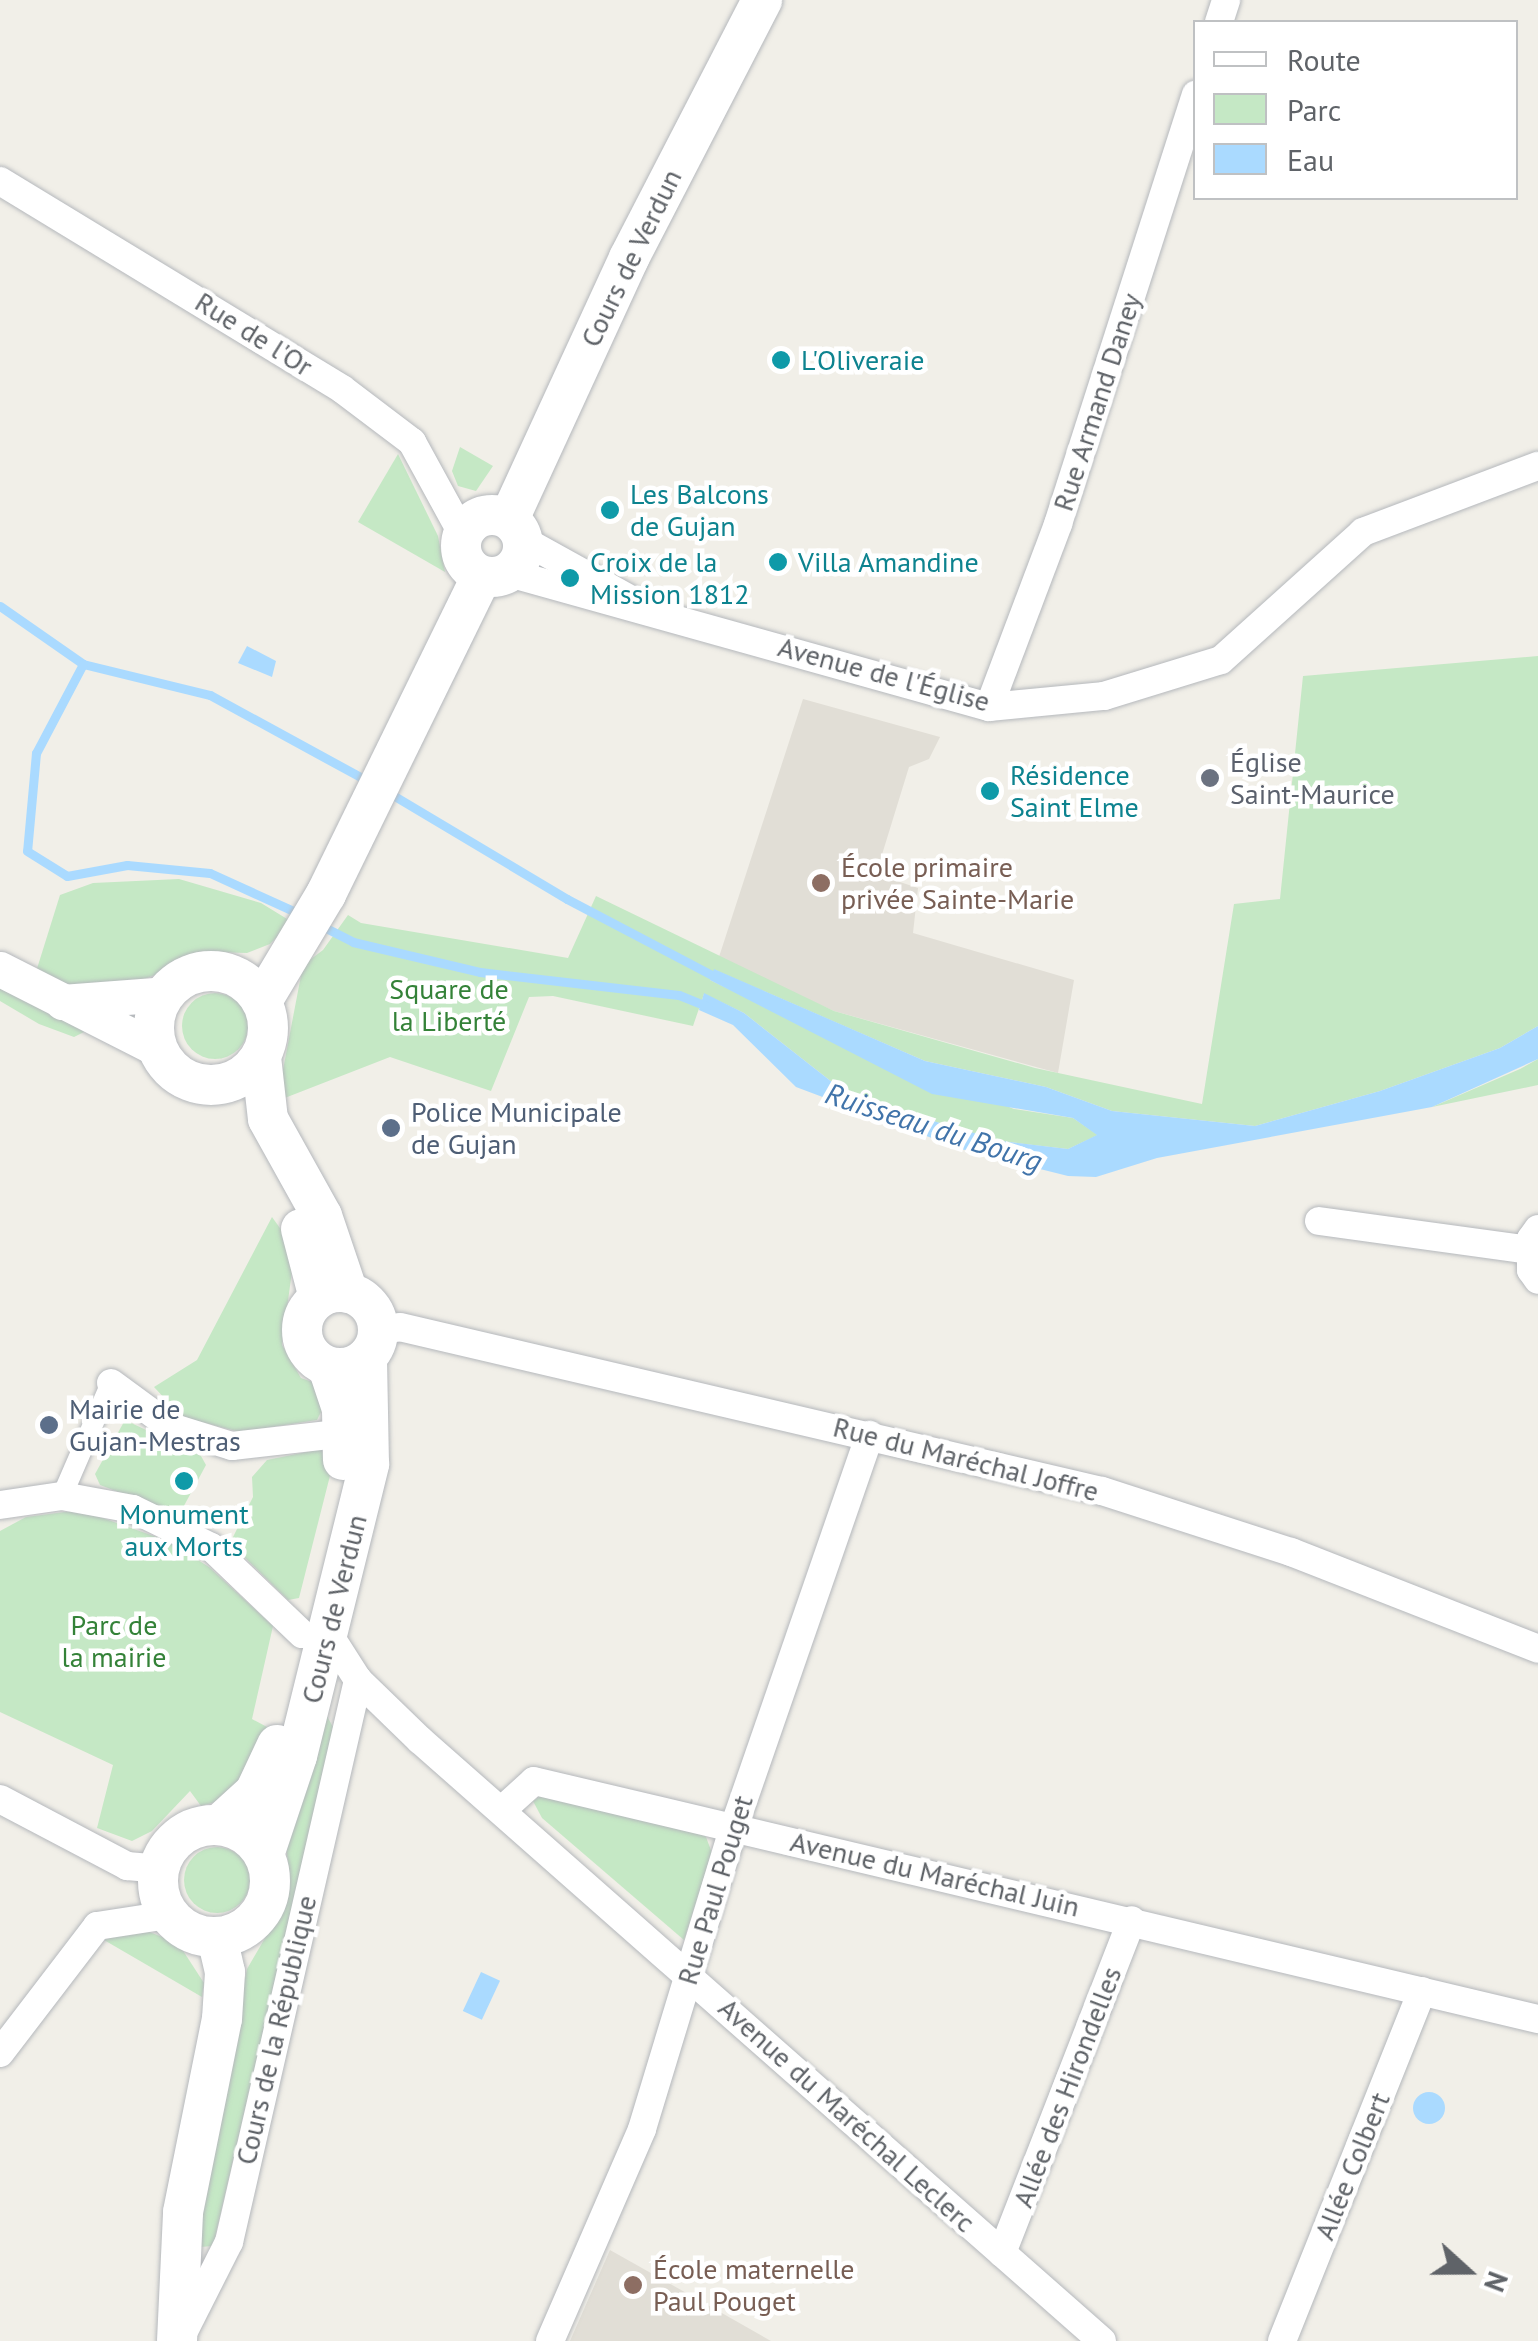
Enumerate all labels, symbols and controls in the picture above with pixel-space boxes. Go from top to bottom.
legend [1193,20,1518,200]
text: Route [1287,40,1361,79]
text: Parc [1287,90,1341,129]
text: Eau [1287,140,1334,179]
street label: Cours de Verdun [573,163,689,353]
street label: Rue de l'Or [189,285,319,383]
street label: Rue Armand Daney [1046,289,1148,515]
place label: L'Oliveraie [801,343,924,377]
marker: L'Oliveraie [770,349,792,371]
place label: Les Balcons de Gujan [630,477,769,543]
marker: Les Balcons de Gujan [599,499,621,521]
place label: Croix de la Mission 1812 [590,545,750,611]
place label: Villa Amandine [798,545,980,579]
marker: Villa Amandine [767,551,789,573]
marker: Croix de la Mission 1812 [559,567,581,589]
street label: Avenue de l'Église [775,630,993,718]
place label: Église Saint-Maurice [1230,745,1395,811]
place label: Résidence Saint Elme [1010,758,1139,824]
marker: Église Saint-Maurice [1199,767,1221,789]
marker: Résidence Saint Elme [979,780,1001,802]
place label: École primaire privée Sainte-Marie [841,850,1074,916]
marker: École primaire privée Sainte-Marie [810,872,832,894]
park label: Square de la Liberté [389,972,509,1038]
water label: Ruisseau du Bourg [821,1075,1047,1179]
place label: Police Municipale de Gujan [411,1095,622,1161]
marker: Police Municipale de Gujan [380,1117,402,1139]
place label: Mairie de Gujan-Mestras [69,1392,241,1458]
street label: Rue du Maréchal Joffre [830,1410,1102,1508]
marker: Mairie de Gujan-Mestras [38,1414,60,1436]
marker: Monument aux Morts [173,1470,195,1492]
place label: Monument aux Morts [119,1497,249,1563]
street label: Cours de Verdun [294,1511,374,1707]
park label: Parc de la mairie [62,1608,166,1674]
street label: Rue Paul Pouget [670,1791,760,1989]
street label: Avenue du Maréchal Juin [787,1824,1083,1924]
street label: Cours de la République [229,1892,323,2168]
street label: Allée des Hirondelles [1006,1962,1128,2212]
street label: Avenue du Maréchal Leclerc [712,1991,982,2239]
street label: Allée Colbert [1307,2088,1397,2244]
north arrow [1418,2221,1518,2321]
place label: École maternelle Paul Pouget [653,2252,855,2318]
text: N [1476,2267,1517,2297]
marker: École maternelle Paul Pouget [622,2274,644,2296]

